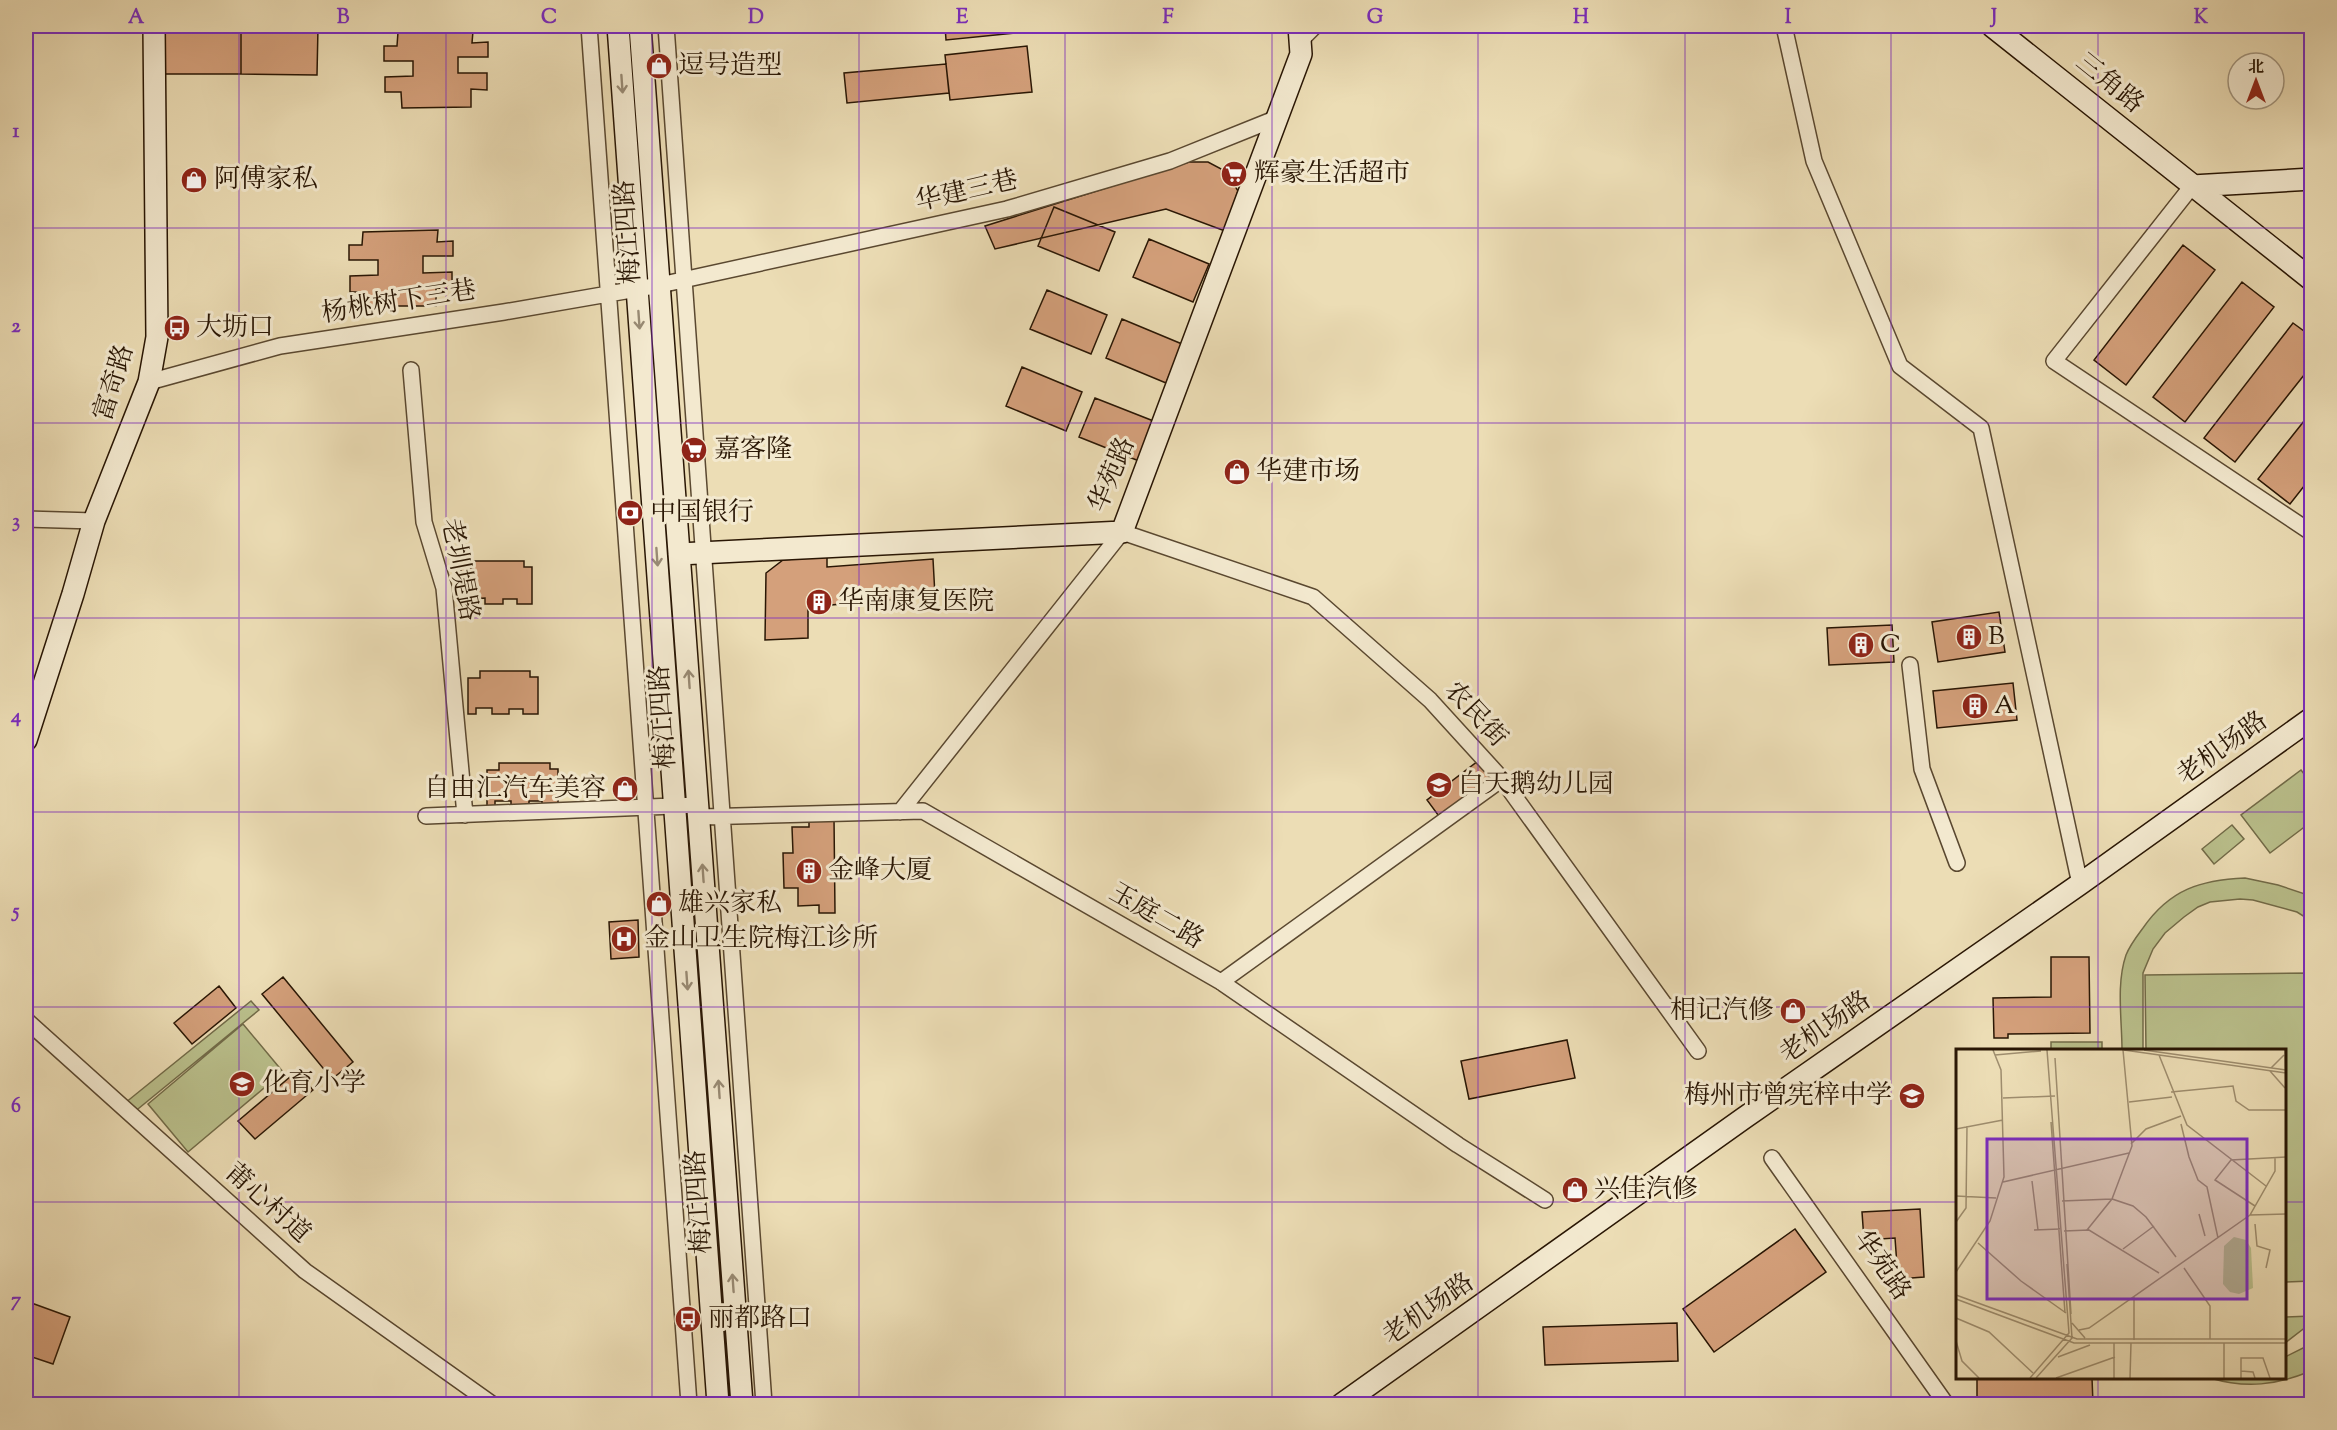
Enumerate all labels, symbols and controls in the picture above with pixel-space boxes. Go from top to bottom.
text: A [128,4,145,33]
text: B [337,4,350,33]
text: C [541,4,557,33]
text: D [748,4,764,33]
text: E [956,4,969,33]
text: F [1162,4,1174,33]
text: G [1367,4,1384,33]
text: H [1573,4,1589,33]
text: I [1785,4,1792,33]
text: J [1989,4,1997,33]
text: K [2194,4,2209,33]
street label: 三角路 [2067,45,2151,123]
place label: 逗号造型 [678,48,782,85]
shop icon: 逗号造型 [644,51,674,81]
north arrow [2226,51,2286,111]
text: 北 [2248,57,2264,80]
one-way arrow [617,73,628,93]
text: 1 [13,118,20,147]
place label: 辉豪生活超市 [1254,156,1410,193]
supermarket icon: 辉豪生活超市 [1219,159,1249,189]
place label: 阿傅家私 [214,162,318,199]
street label: 华建三巷 [912,162,1022,222]
shop icon: 阿傅家私 [179,165,209,195]
street label: 梅江四路 [607,179,651,285]
street label: 杨桃树下三巷 [319,273,479,333]
place label: 大坜口 [196,310,274,347]
one-way arrow [634,310,645,330]
text: 2 [11,313,21,342]
bus stop icon: 大坜口 [162,313,192,343]
street label: 富奇路 [86,340,144,426]
place label: 嘉客隆 [714,432,792,469]
street label: 华苑路 [1081,432,1145,518]
supermarket icon: 嘉客隆 [679,435,709,465]
place label: 华建市场 [1256,454,1360,491]
shop icon: 华建市场 [1222,457,1252,487]
place label: 中国银行 [650,495,754,532]
bank icon: 中国银行 [615,498,645,528]
text: 3 [12,508,20,537]
street label: 老圳堤路 [431,515,487,625]
one-way arrow [651,546,662,566]
place label: 华南康复医院 [838,584,994,621]
building icon: 华南康复医院 [804,587,834,617]
place label: B [1988,619,2004,656]
building icon: B [1954,622,1984,652]
place label: C [1880,627,1901,664]
building icon: C [1846,630,1876,660]
street label: 梅江四路 [642,664,686,770]
one-way arrow [683,669,694,689]
street label: 农民街 [1435,674,1515,756]
place label: A [1994,688,2015,725]
building icon: A [1960,691,1990,721]
text: 4 [10,703,21,732]
street label: 老机场路 [2170,703,2276,795]
place label: 白天鹅幼儿园 [1458,767,1614,804]
school or university icon: 白天鹅幼儿园 [1424,770,1454,800]
place label: 自由汇汽车美容 [424,771,606,808]
shop icon: 自由汇汽车美容 [610,774,640,804]
place label: 金峰大厦 [828,853,932,890]
building icon: 金峰大厦 [794,856,824,886]
one-way arrow [697,864,708,884]
street label: 玉庭二路 [1102,875,1210,959]
place label: 雄兴家私 [678,886,782,923]
shop icon: 雄兴家私 [644,889,674,919]
text: 5 [11,898,20,927]
place label: 金山卫生院梅江诊所 [644,921,878,958]
hospital icon: 金山卫生院梅江诊所 [609,924,639,954]
one-way arrow [682,971,693,991]
street label: 老机场路 [1773,983,1879,1073]
place label: 相记汽修 [1670,993,1774,1030]
shop icon: 相记汽修 [1778,996,1808,1026]
inset map [1956,1049,2286,1379]
place label: 化育小学 [262,1066,366,1103]
school or university icon: 化育小学 [227,1069,257,1099]
place label: 梅州市曾宪梓中学 [1684,1078,1892,1115]
one-way arrow [713,1079,724,1099]
school or university icon: 梅州市曾宪梓中学 [1897,1081,1927,1111]
text: 6 [11,1093,21,1122]
street label: 梅江四路 [678,1149,722,1255]
street label: 莆心村道 [216,1155,318,1253]
place label: 兴佳汽修 [1594,1172,1698,1209]
shop icon: 兴佳汽修 [1560,1175,1590,1205]
street label: 华苑路 [1843,1223,1919,1309]
street label: 老机场路 [1376,1265,1482,1355]
one-way arrow [727,1274,738,1294]
text: 7 [11,1287,22,1316]
place label: 丽都路口 [708,1301,812,1338]
bus stop icon: 丽都路口 [673,1304,703,1334]

